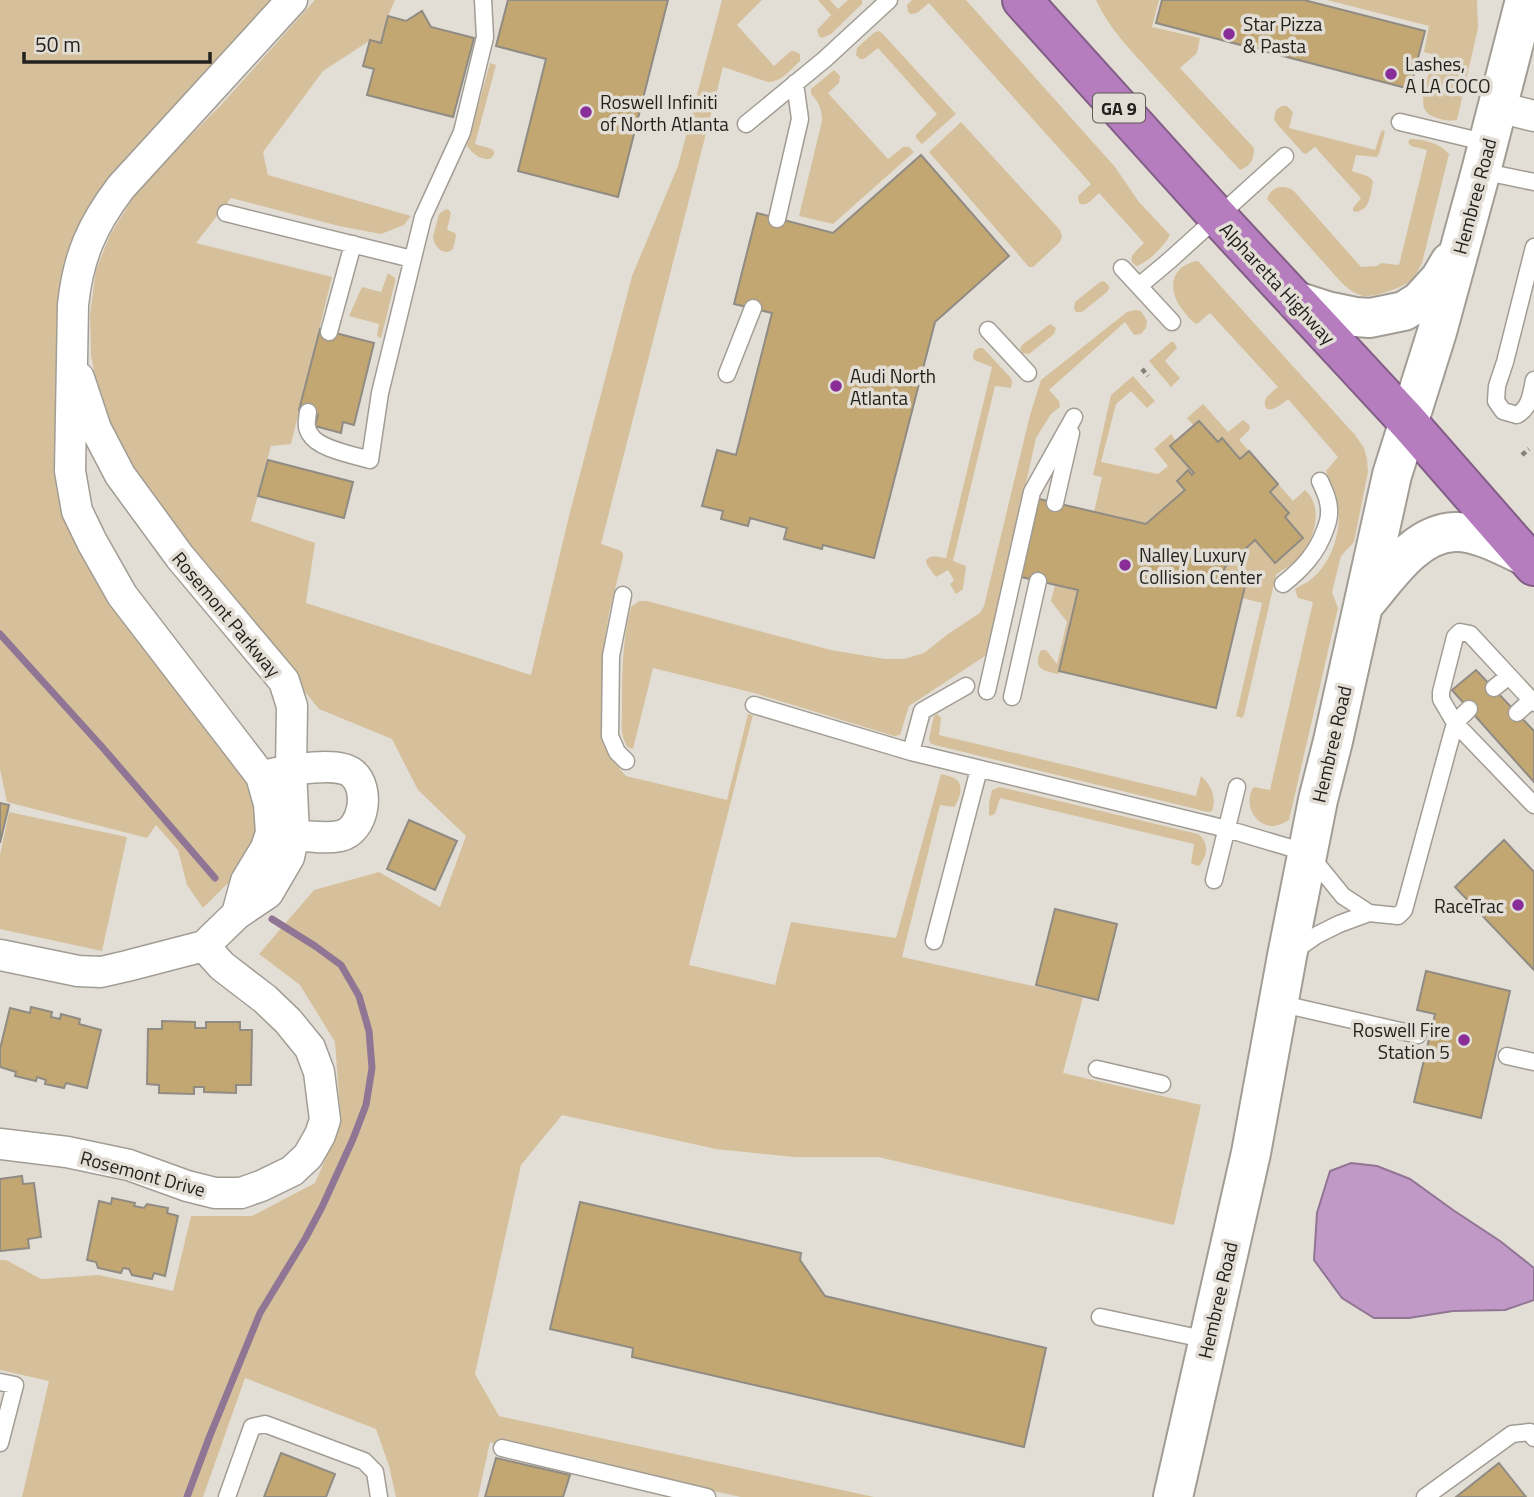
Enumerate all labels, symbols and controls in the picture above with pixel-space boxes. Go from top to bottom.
place label: Star Pizza & Pasta [1243,9,1323,60]
scale bar [24,21,210,65]
marker: Star Pizza & Pasta [1221,26,1237,42]
text: 50 m [35,28,81,60]
place label: Lashes, A LA COCO [1405,49,1490,100]
marker: Lashes, A LA COCO [1383,66,1399,82]
place label: Roswell Infiniti of North Atlanta [600,87,729,138]
road number: GA 9 [1093,94,1145,122]
marker: Roswell Infiniti of North Atlanta [578,104,594,120]
street label: Hembree Road [1445,135,1503,257]
street label: Alpharetta Highway [1213,215,1343,351]
place label: Audi North Atlanta [850,361,936,412]
marker: Audi North Atlanta [828,378,844,394]
place label: Nalley Luxury Collision Center [1139,540,1263,591]
street label: Rosemont Parkway [166,545,288,683]
marker: Nalley Luxury Collision Center [1117,557,1133,573]
street label: Hembree Road [1303,683,1359,805]
place label: RaceTrac [1434,891,1504,920]
marker: RaceTrac [1510,897,1526,913]
place label: Roswell Fire Station 5 [1353,1015,1450,1066]
marker: Roswell Fire Station 5 [1456,1032,1472,1048]
street label: Rosemont Drive [77,1142,209,1204]
street label: Hembree Road [1189,1239,1245,1361]

